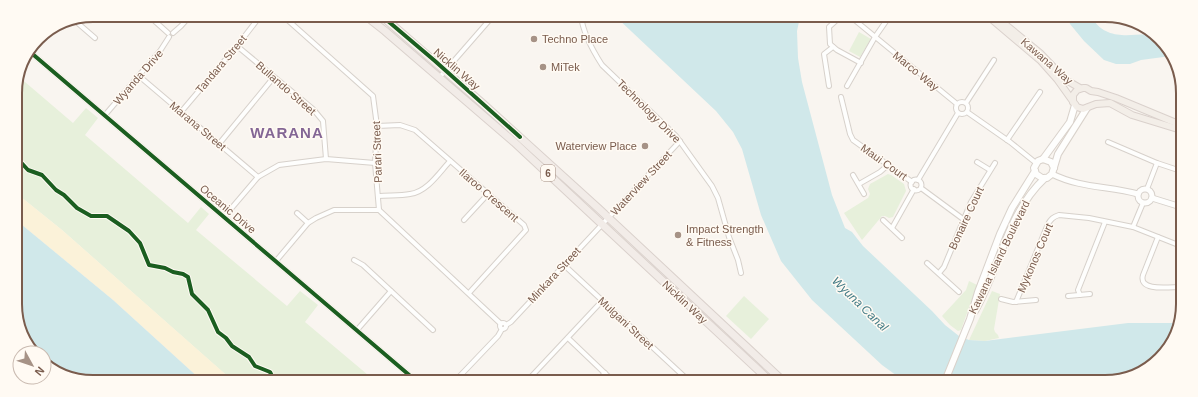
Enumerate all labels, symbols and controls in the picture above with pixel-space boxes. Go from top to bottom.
street label: Tandara Street [193,33,249,95]
place label: Techno Place [542,33,608,45]
marker: Techno Place [529,34,539,44]
street label: Kawana Way [1019,35,1076,87]
street label: Nicklin Way [432,46,483,93]
street label: Wyanda Drive [111,47,165,107]
street label: Marco Way [891,49,942,93]
street label: Bullando Street [254,59,318,117]
place label: MiTek [551,61,580,73]
marker: MiTek [538,62,548,72]
street label: Technology Drive [615,77,683,145]
street label: Marana Street [167,99,229,153]
street label: Parari Street [370,121,384,183]
district label: WARANA [250,124,324,141]
place label: Waterview Place [555,140,637,152]
marker: Waterview Place [640,141,650,151]
street label: Maui Court [859,142,909,182]
street label: Waterview Street [608,148,674,218]
road number: 6 [541,165,555,181]
street label: Ilaroo Crescent [457,166,521,224]
street label: Oceanic Drive [198,182,258,236]
street label: Bonaire Court [946,185,986,251]
street label: Kawana Island Boulevard [966,198,1032,316]
street label: Mykonos Court [1015,222,1055,294]
place label: Impact Strength & Fitness [686,223,764,248]
marker: Impact Strength & Fitness [673,230,683,240]
street label: Minkara Street [525,245,583,305]
water label: Wyuna Canal [829,274,891,334]
street label: Nicklin Way [660,278,710,326]
street label: Mulgani Street [596,294,656,352]
north arrow [12,345,52,385]
text: N [32,365,47,378]

